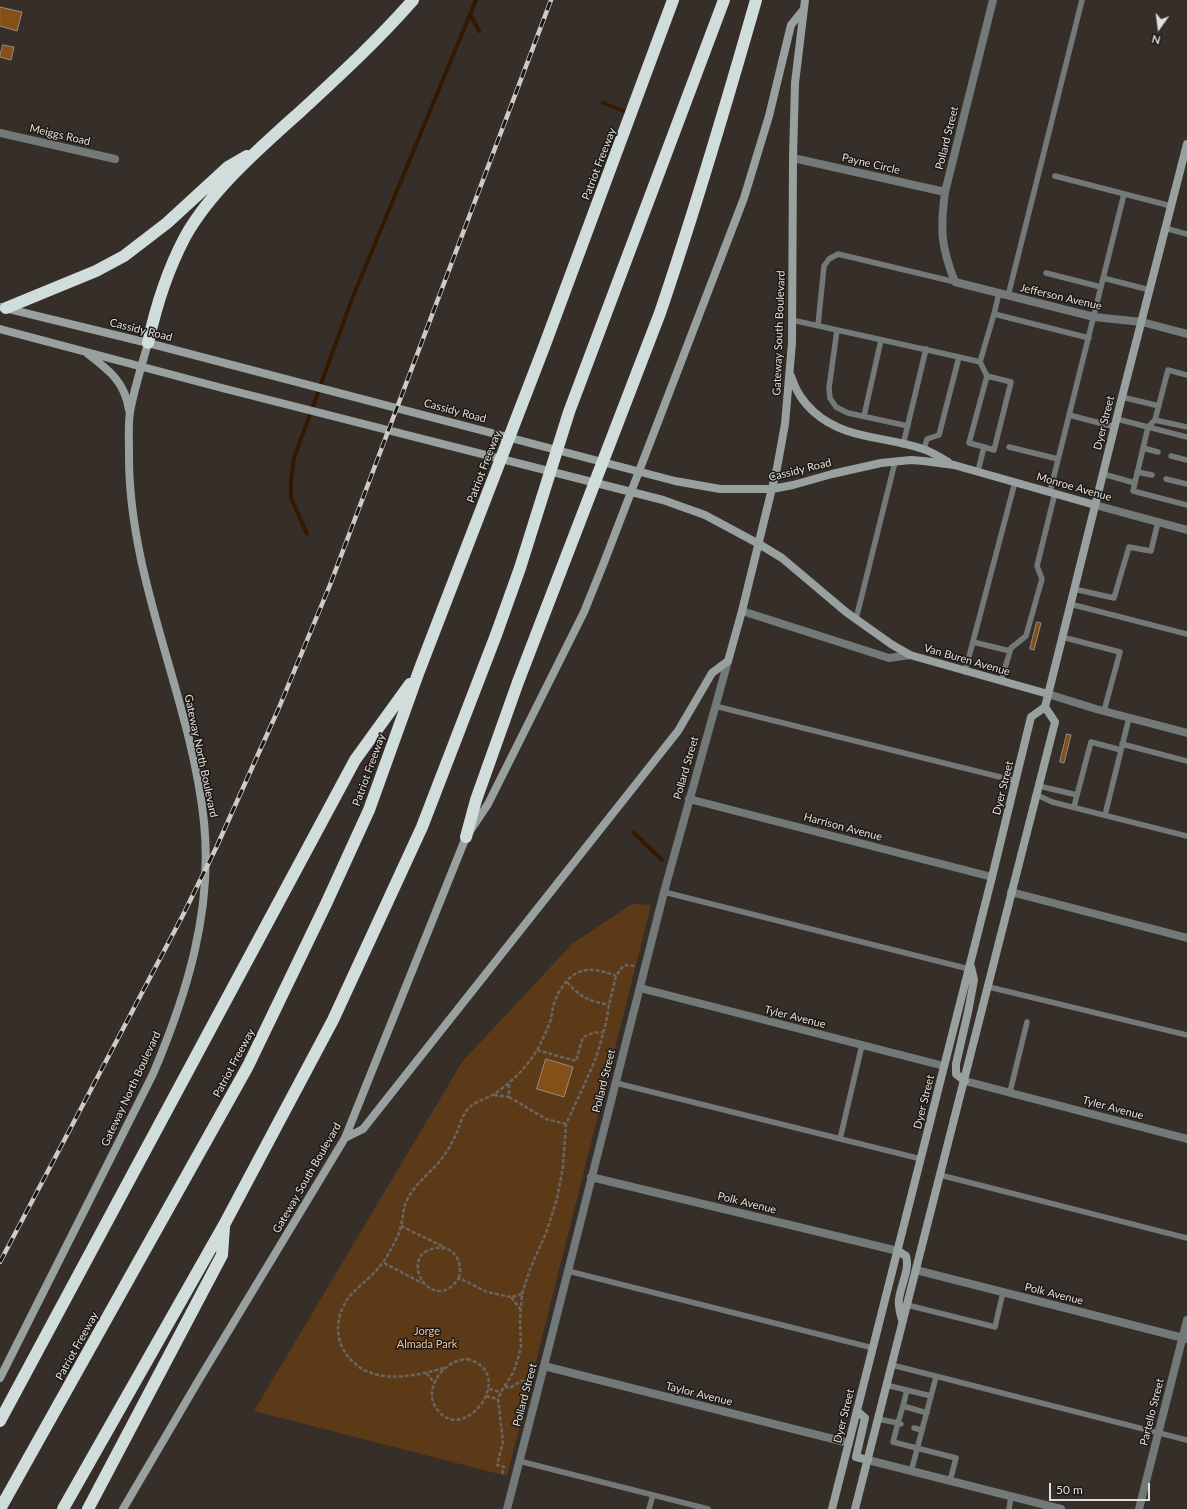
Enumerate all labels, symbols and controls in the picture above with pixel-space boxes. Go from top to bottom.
north arrow [1139,8,1179,48]
text: N [1150,33,1162,47]
street label: Pollard Street [933,105,961,171]
street label: Meiggs Road [28,122,92,148]
street label: Patriot Freeway [579,126,619,202]
street label: Payne Circle [840,151,902,177]
street label: Gateway South Boulevard [770,270,788,396]
street label: Jefferson Avenue [1019,281,1103,313]
street label: Cassidy Road [108,316,174,344]
street label: Dyer Street [1091,395,1117,451]
street label: Cassidy Road [422,396,488,426]
street label: Patriot Freeway [464,429,504,505]
street label: Cassidy Road [767,456,833,484]
street label: Monroe Avenue [1035,470,1113,504]
street label: Van Buren Avenue [922,641,1012,679]
street label: Gateway North Boulevard [181,693,221,819]
street label: Patriot Freeway [350,732,388,808]
street label: Pollard Street [671,735,701,801]
street label: Dyer Street [990,760,1016,816]
street label: Harrison Avenue [802,810,884,844]
street label: Tyler Avenue [763,1003,827,1031]
street label: Patriot Freeway [210,1026,258,1100]
street label: Gateway North Boulevard [99,1029,163,1149]
street label: Pollard Street [590,1048,618,1114]
street label: Dyer Street [911,1074,937,1130]
street label: Tyler Avenue [1081,1093,1145,1123]
street label: Gateway South Boulevard [270,1120,344,1236]
street label: Polk Avenue [716,1189,778,1217]
street label: Polk Avenue [1023,1280,1085,1308]
street label: Patriot Freeway [53,1310,101,1382]
park label: Jorge Almada Park [397,1324,457,1350]
street label: Pollard Street [510,1362,540,1428]
street label: Partello Street [1137,1377,1167,1447]
street label: Taylor Avenue [664,1379,734,1409]
street label: Dyer Street [831,1388,857,1444]
scale bar [1051,1475,1152,1501]
text: 50 m [1056,1482,1083,1497]

